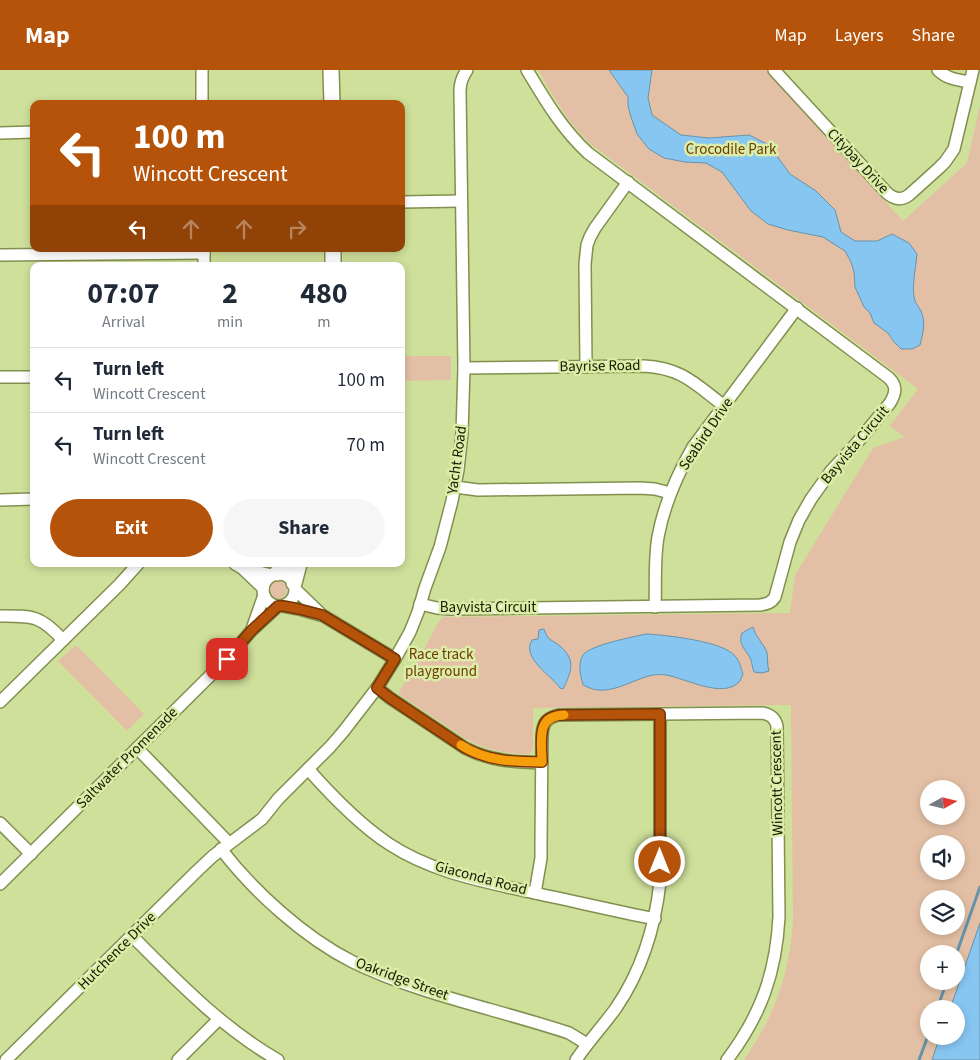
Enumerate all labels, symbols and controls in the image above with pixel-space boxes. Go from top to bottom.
text: Map [25,18,70,53]
text: Map [775,23,807,48]
text: Layers [835,23,884,48]
text: Share [912,23,955,48]
text: 100 m [133,112,225,162]
icon: left [50,120,115,185]
street label: Citybay Drive [822,124,894,198]
park label: Crocodile Park [686,139,777,160]
text: Wincott Crescent [133,158,288,190]
icon: left [124,215,152,243]
icon: ahead [177,215,205,243]
icon: ahead [230,215,258,243]
icon: right [283,215,311,243]
text: 07:07 [87,272,160,315]
text: 2 [222,272,238,315]
text: 480 [300,272,348,315]
text: Arrival [102,311,145,333]
text: min [217,311,243,333]
text: m [317,311,331,333]
street label: Bayrise Road [559,355,641,377]
text: Turn left [93,356,164,383]
icon: left [50,366,78,394]
text: 100 m [337,367,385,394]
text: Wincott Crescent [93,383,206,405]
street label: Seabird Drive [674,393,738,475]
street label: Bayvista Circuit [816,401,894,489]
text: Turn left [93,421,164,448]
street label: Yacht Road [442,424,472,497]
icon: left [50,431,78,459]
text: 70 m [347,432,385,459]
text: Wincott Crescent [93,448,206,470]
button: Exit [50,499,213,557]
button: Share [223,499,385,557]
street label: Bayvista Circuit [440,597,536,618]
pin [206,638,248,680]
park label: Race track playground [405,644,477,682]
icon: arrive [213,645,241,673]
street label: Saltwater Promenade [71,702,183,814]
street label: Wincott Crescent [766,730,788,836]
north arrow [920,780,965,825]
map controls [920,780,965,1045]
position arrow [633,835,685,887]
button: sound [920,835,965,880]
street label: Giaconda Road [433,856,529,900]
button: layers [920,890,965,935]
street label: Hutchence Drive [73,907,161,995]
button: + [920,945,965,990]
street label: Oakridge Street [353,952,451,1006]
button: − [920,1000,965,1045]

